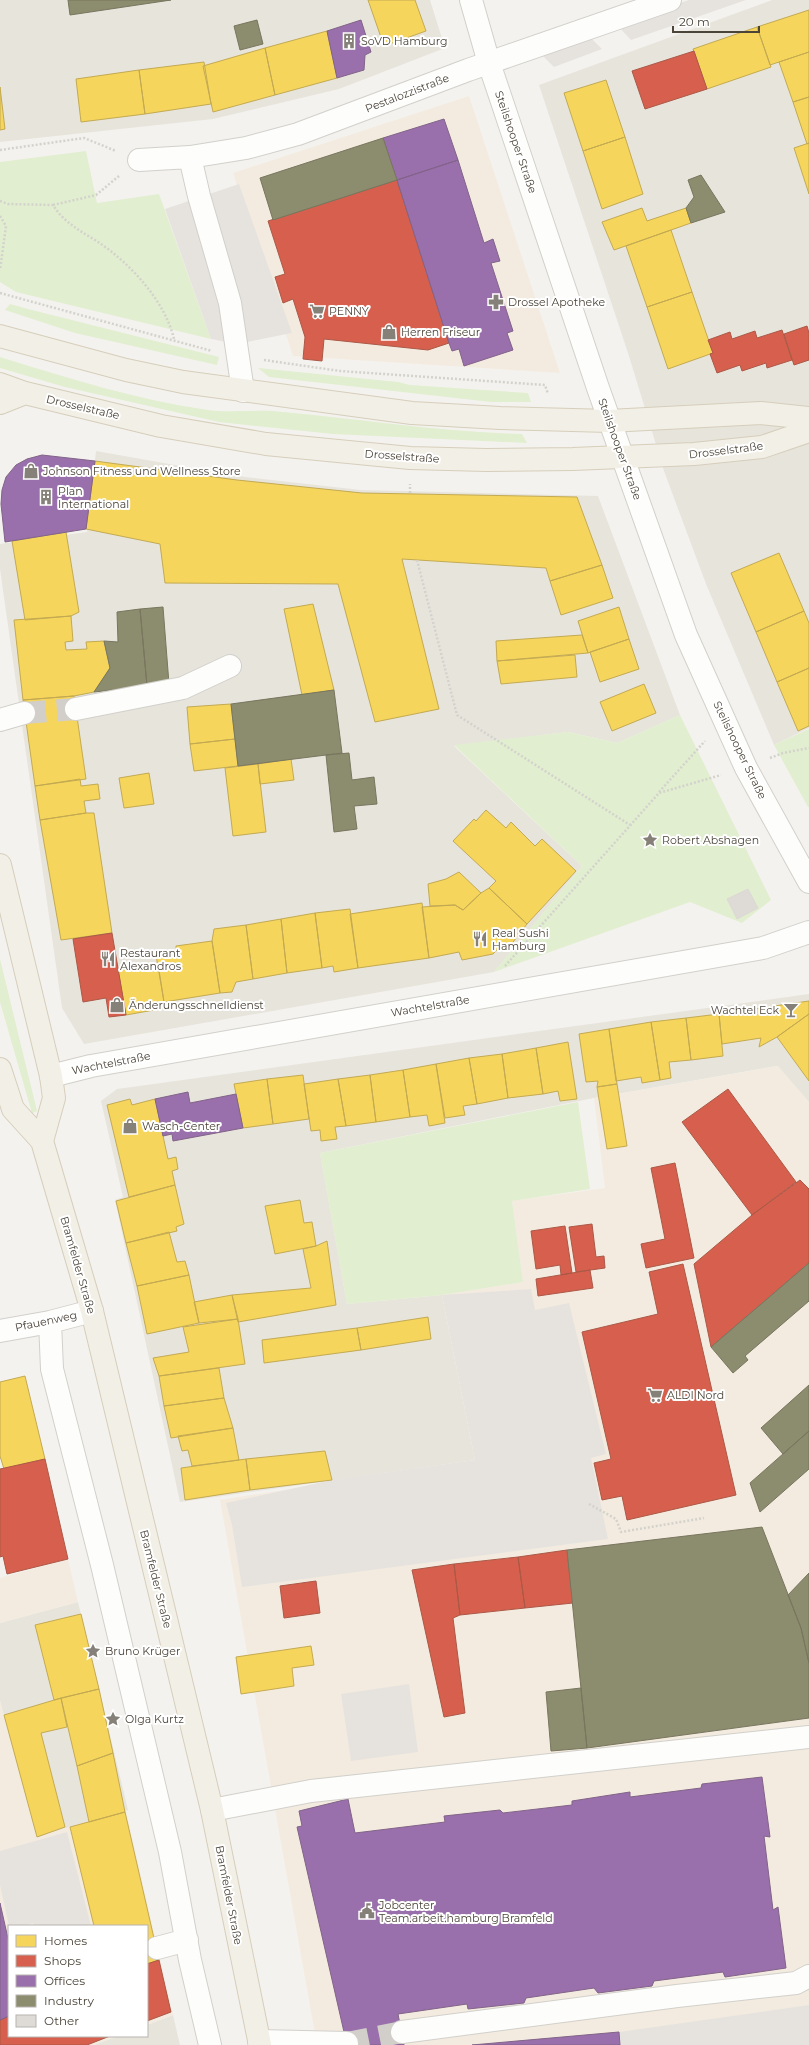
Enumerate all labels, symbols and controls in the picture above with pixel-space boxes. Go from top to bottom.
scale bar [673,8,759,34]
text: 20 m [679,14,710,29]
building icon: SoVD Hamburg [340,32,358,50]
place label: SoVD Hamburg [361,34,447,48]
street label: Pestalozzistraße [363,70,451,115]
street label: Steilshooper Straße [492,89,540,195]
pharmacy icon: Drossel Apotheke [487,293,505,311]
place label: Drossel Apotheke [508,295,606,309]
supermarket icon: PENNY [308,302,326,320]
place label: PENNY [329,304,369,318]
shop icon: Herren Friseur [380,323,398,341]
place label: Herren Friseur [401,325,480,339]
street label: Drosselstraße [45,392,121,422]
street label: Steilshooper Straße [595,396,645,502]
street label: Drosselstraße [688,438,764,462]
street label: Drosselstraße [364,446,440,466]
shop icon: Johnson Fitness und Wellness Store [22,462,40,480]
place label: Johnson Fitness und Wellness Store [42,464,241,478]
place label: Plan International [58,484,129,511]
building icon: Plan International [37,488,55,506]
street label: Steilshooper Straße [710,699,770,802]
place icon: Robert Abshagen [641,831,659,849]
place label: Robert Abshagen [662,833,759,847]
place label: Real Sushi Hamburg [492,926,549,953]
restaurant icon: Real Sushi Hamburg [471,930,489,948]
place label: Restaurant Alexandros [120,946,182,973]
restaurant icon: Restaurant Alexandros [99,950,117,968]
street label: Wachtelstraße [389,992,471,1020]
shop icon: Änderungsschnelldienst [108,996,126,1014]
place label: Änderungsschnelldienst [129,998,264,1012]
bar icon: Wachtel Eck [782,1001,800,1019]
place label: Wachtel Eck [711,1003,779,1017]
street label: Wachtelstraße [70,1048,152,1077]
shop icon: Wasch-Center [121,1117,139,1135]
place label: Wasch-Center [142,1119,220,1133]
street label: Bramfelder Straße [57,1215,99,1316]
street label: Pfauenweg [14,1308,78,1334]
supermarket icon: ALDI Nord [646,1386,664,1404]
place label: ALDI Nord [667,1388,724,1402]
street label: Bramfelder Straße [137,1528,175,1630]
place icon: Bruno Krüger [84,1642,102,1660]
place label: Bruno Krüger [105,1644,180,1658]
place icon: Olga Kurtz [104,1710,122,1728]
place label: Olga Kurtz [125,1712,184,1726]
street label: Bramfelder Straße [213,1844,246,1946]
place label: Jobcenter Team.arbeit.hamburg Bramfeld [378,1898,553,1925]
public building icon: Jobcenter Team.arbeit.hamburg Bramfeld [358,1902,376,1920]
legend [8,1925,148,2037]
text: Homes [44,1933,87,1948]
text: Shops [44,1953,81,1968]
text: Offices [44,1973,85,1988]
text: Industry [44,1993,94,2008]
text: Other [44,2013,79,2028]

